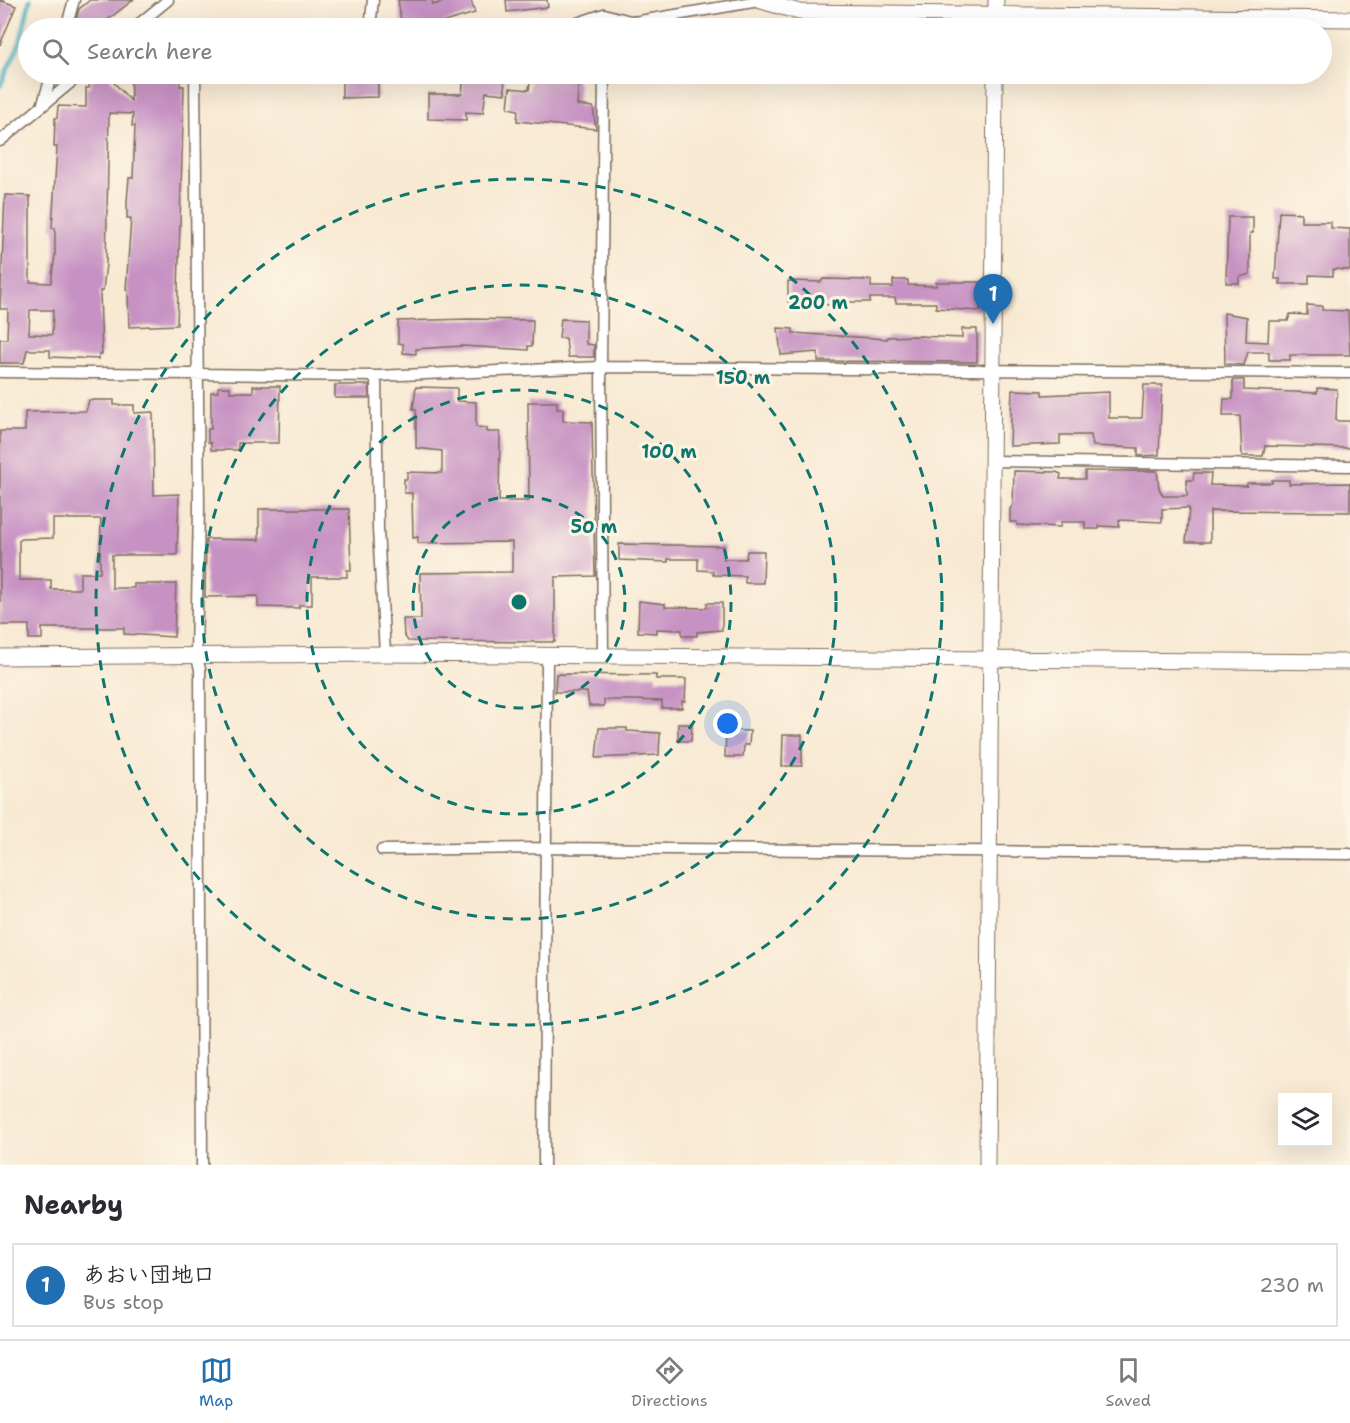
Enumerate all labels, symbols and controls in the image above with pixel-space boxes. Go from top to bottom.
search box [18,18,1332,84]
icon: search [39,35,72,68]
text: Search here [87,37,213,66]
pin: 1 [974,274,1012,324]
text: 200 m [788,291,849,315]
text: 150 m [716,366,771,390]
text: 100 m [641,440,697,464]
text: 50 m [571,515,618,539]
centre of rings [509,592,529,612]
your location [713,709,742,738]
map controls [1278,1093,1332,1147]
button: layers [1278,1093,1332,1147]
text: Nearby [24,1187,123,1222]
text: あおい団地口 [83,1260,215,1289]
text: 1 [41,1272,50,1298]
text: 230 m [1259,1272,1324,1298]
text: Bus stop [83,1289,164,1315]
tab: Map [199,1354,233,1411]
tab: Directions [631,1354,708,1411]
tab: Saved [1106,1354,1151,1411]

